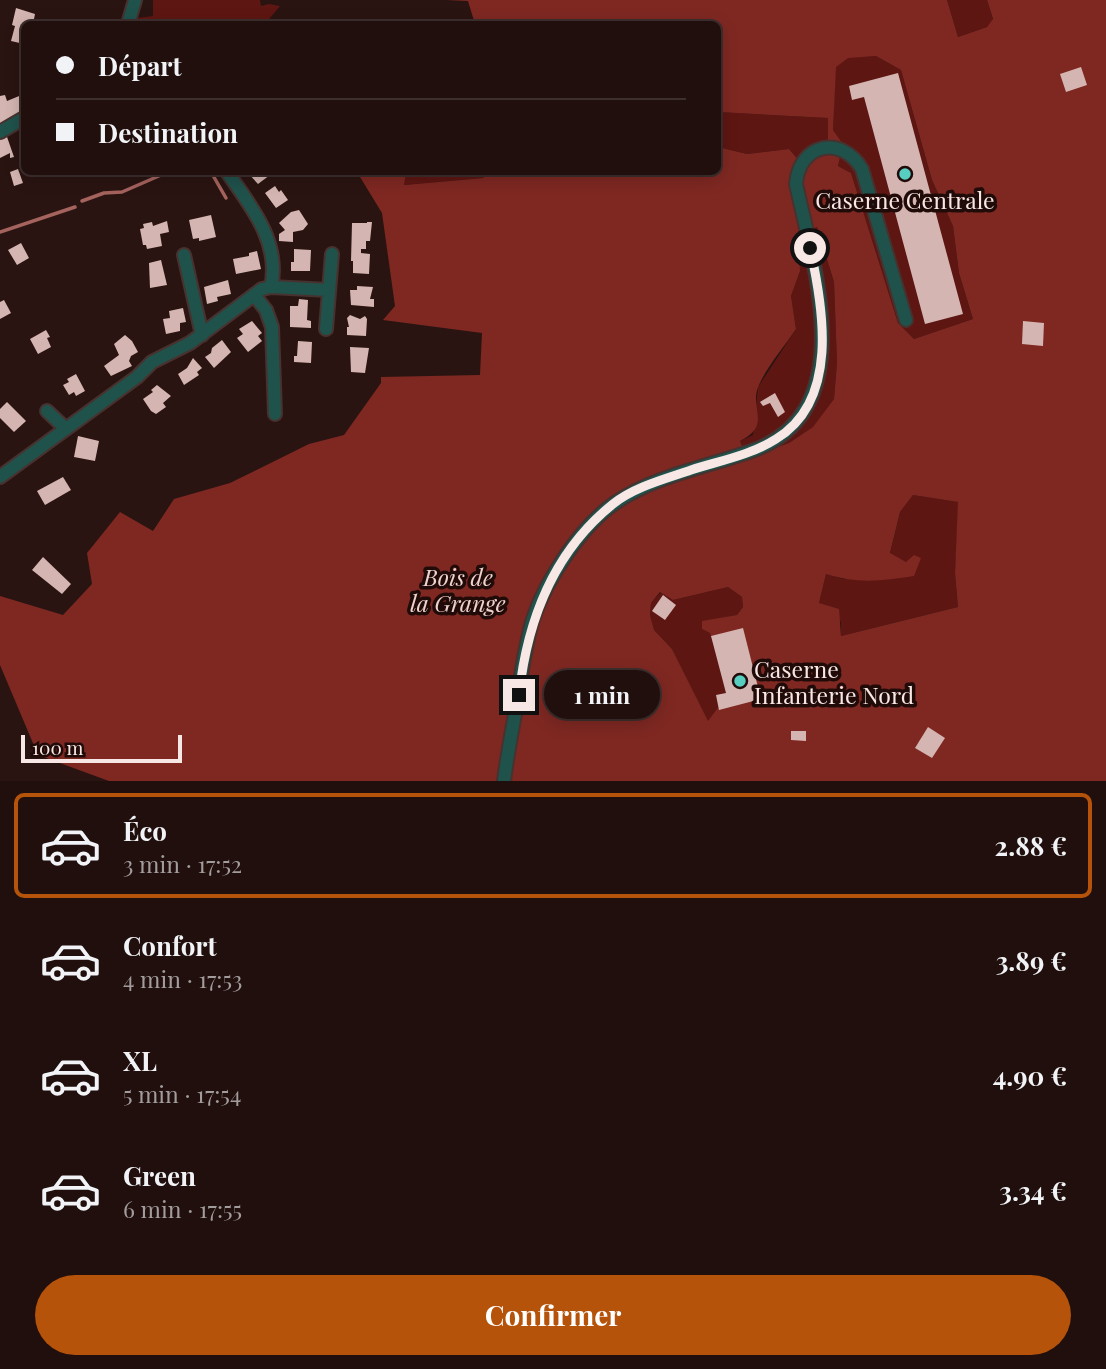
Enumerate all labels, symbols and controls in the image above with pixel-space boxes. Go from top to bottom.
text: Départ [98,48,182,83]
text: Destination [98,115,238,150]
marker: Caserne Centrale [897,166,913,182]
place label: Caserne Centrale [815,184,995,215]
route start [794,232,826,264]
park label: Bois de la Grange [410,561,506,618]
place label: Caserne Infanterie Nord [754,653,914,710]
callout: 1 min [544,670,659,720]
marker: Caserne Infanterie Nord [732,673,748,689]
route end [503,679,535,711]
text: 1 min [574,679,630,710]
scale bar [21,732,182,764]
text: 100 m [32,734,83,760]
text: Éco [123,813,167,848]
icon: car [39,814,102,877]
text: 2.88 € [995,828,1067,863]
text: 3 min · 17:52 [123,848,242,879]
text: Confort [123,928,217,963]
icon: car [39,929,102,992]
text: 3.89 € [996,943,1067,978]
text: 4 min · 17:53 [123,963,242,994]
text: XL [123,1043,157,1078]
icon: car [39,1044,102,1107]
text: 4.90 € [993,1058,1067,1093]
text: 5 min · 17:54 [123,1078,241,1109]
text: Green [123,1158,196,1193]
icon: car [39,1159,102,1222]
text: 3.34 € [999,1173,1067,1208]
text: 6 min · 17:55 [123,1193,242,1224]
button: Confirmer [35,1275,1071,1355]

